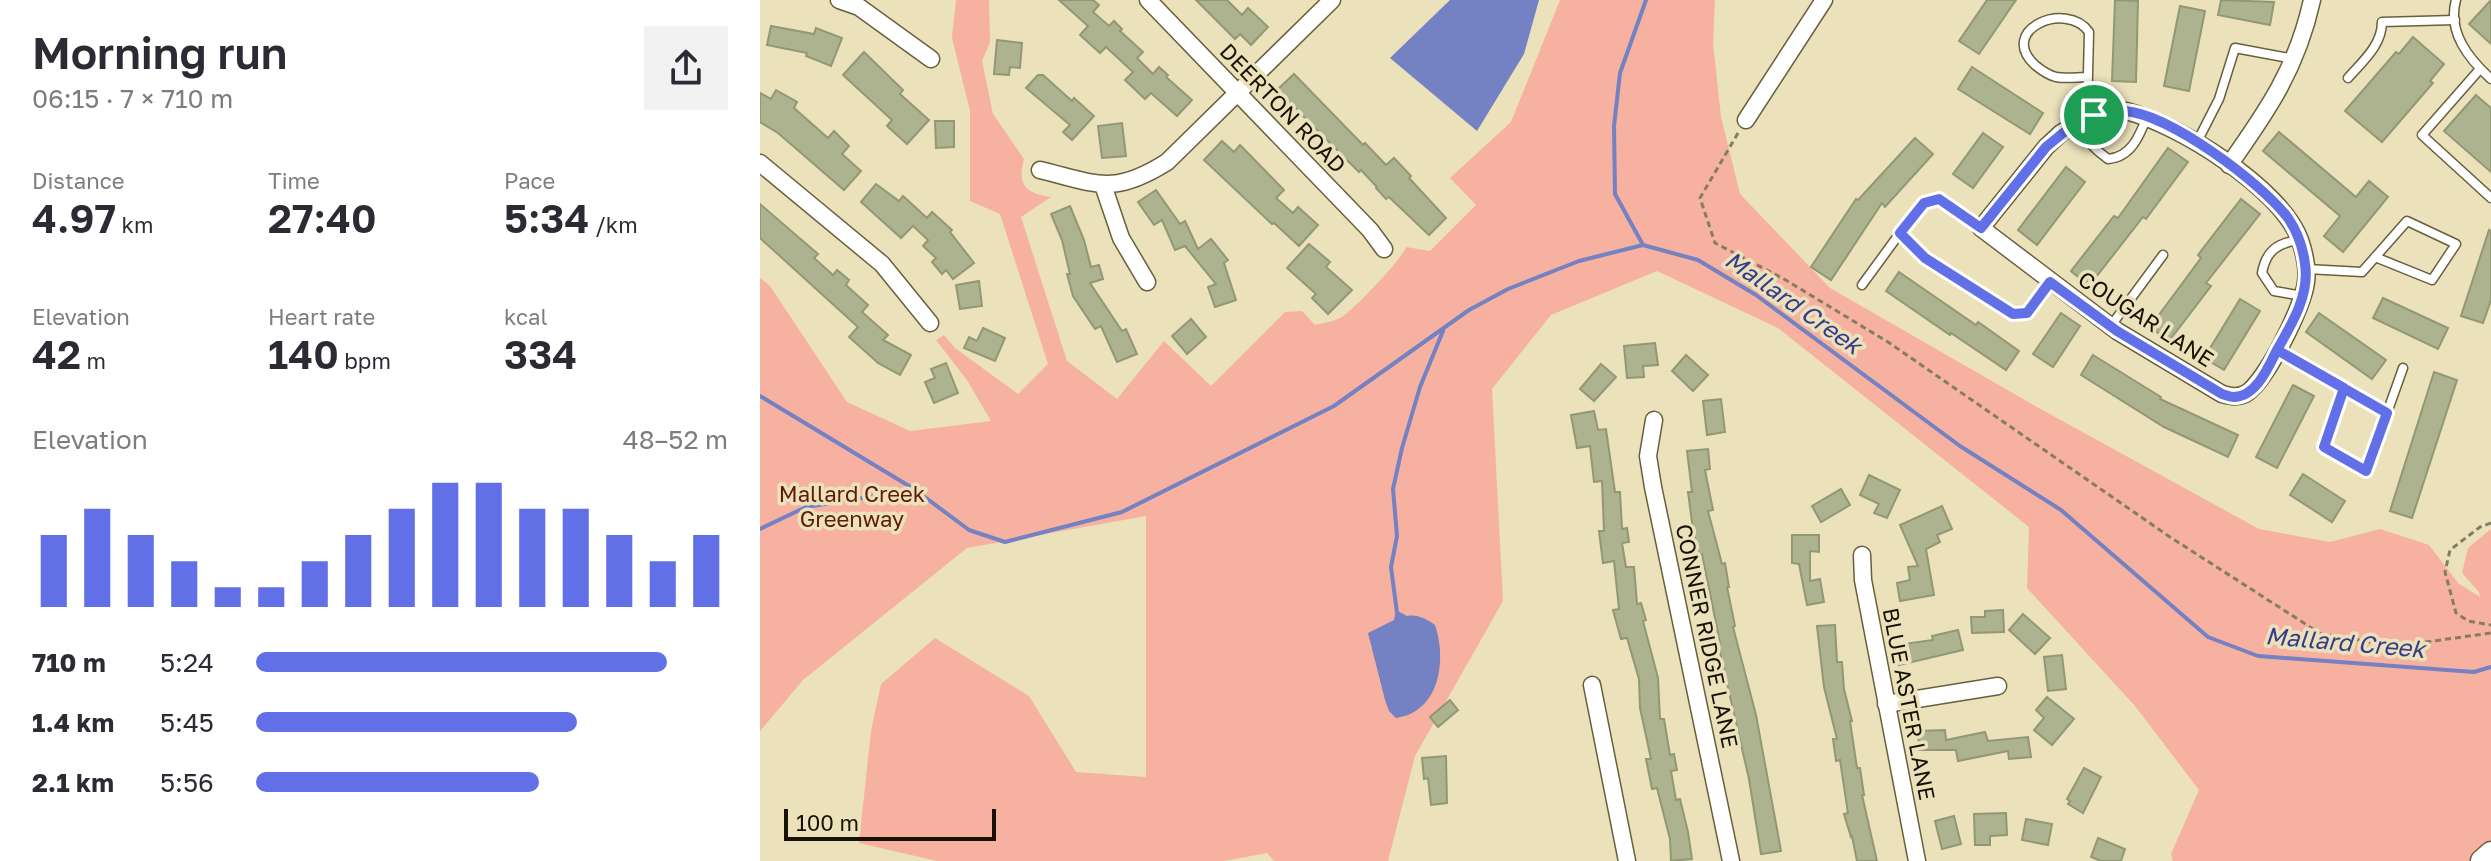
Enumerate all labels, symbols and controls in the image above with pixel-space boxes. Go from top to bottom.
text: Morning run [32,26,287,79]
button: share [644,26,728,110]
street label: DEERTON ROAD [1215,37,1352,178]
pin [2060,81,2128,149]
text: 06:15 · 7 × 710 m [32,83,233,114]
icon: arrive [2072,93,2116,137]
text: Distance [32,167,124,194]
text: Time [268,167,320,194]
text: Pace [504,167,555,194]
text: 4.97 [32,194,116,242]
text: 27:40 [268,194,377,242]
text: 5:34 [504,194,590,242]
text: km [116,211,154,238]
text: /km [590,211,638,238]
water label: Mallard Creek [1720,244,1870,361]
street label: COUGAR LANE [2074,265,2219,372]
text: Elevation [32,303,130,330]
text: Heart rate [268,303,375,330]
text: kcal [504,303,547,330]
text: 42 [32,330,81,378]
text: 140 [268,330,339,378]
text: 334 [504,330,577,378]
text: m [81,347,106,374]
text: bpm [339,347,391,374]
text: Elevation [32,424,148,455]
text: 48–52 m [623,424,728,455]
park label: Mallard Creek Greenway [779,480,925,532]
street label: CONNER RIDGE LANE [1671,521,1744,750]
street label: BLUE ASTER LANE [1878,605,1941,802]
water label: Mallard Creek [2264,620,2428,663]
text: 710 m [32,647,106,678]
text: 5:24 [160,647,214,678]
text: 1.4 km [32,707,114,738]
text: 5:45 [160,707,214,738]
text: 2.1 km [32,767,114,798]
text: 5:56 [160,767,214,798]
scale bar [784,805,996,841]
text: 100 m [796,809,859,836]

